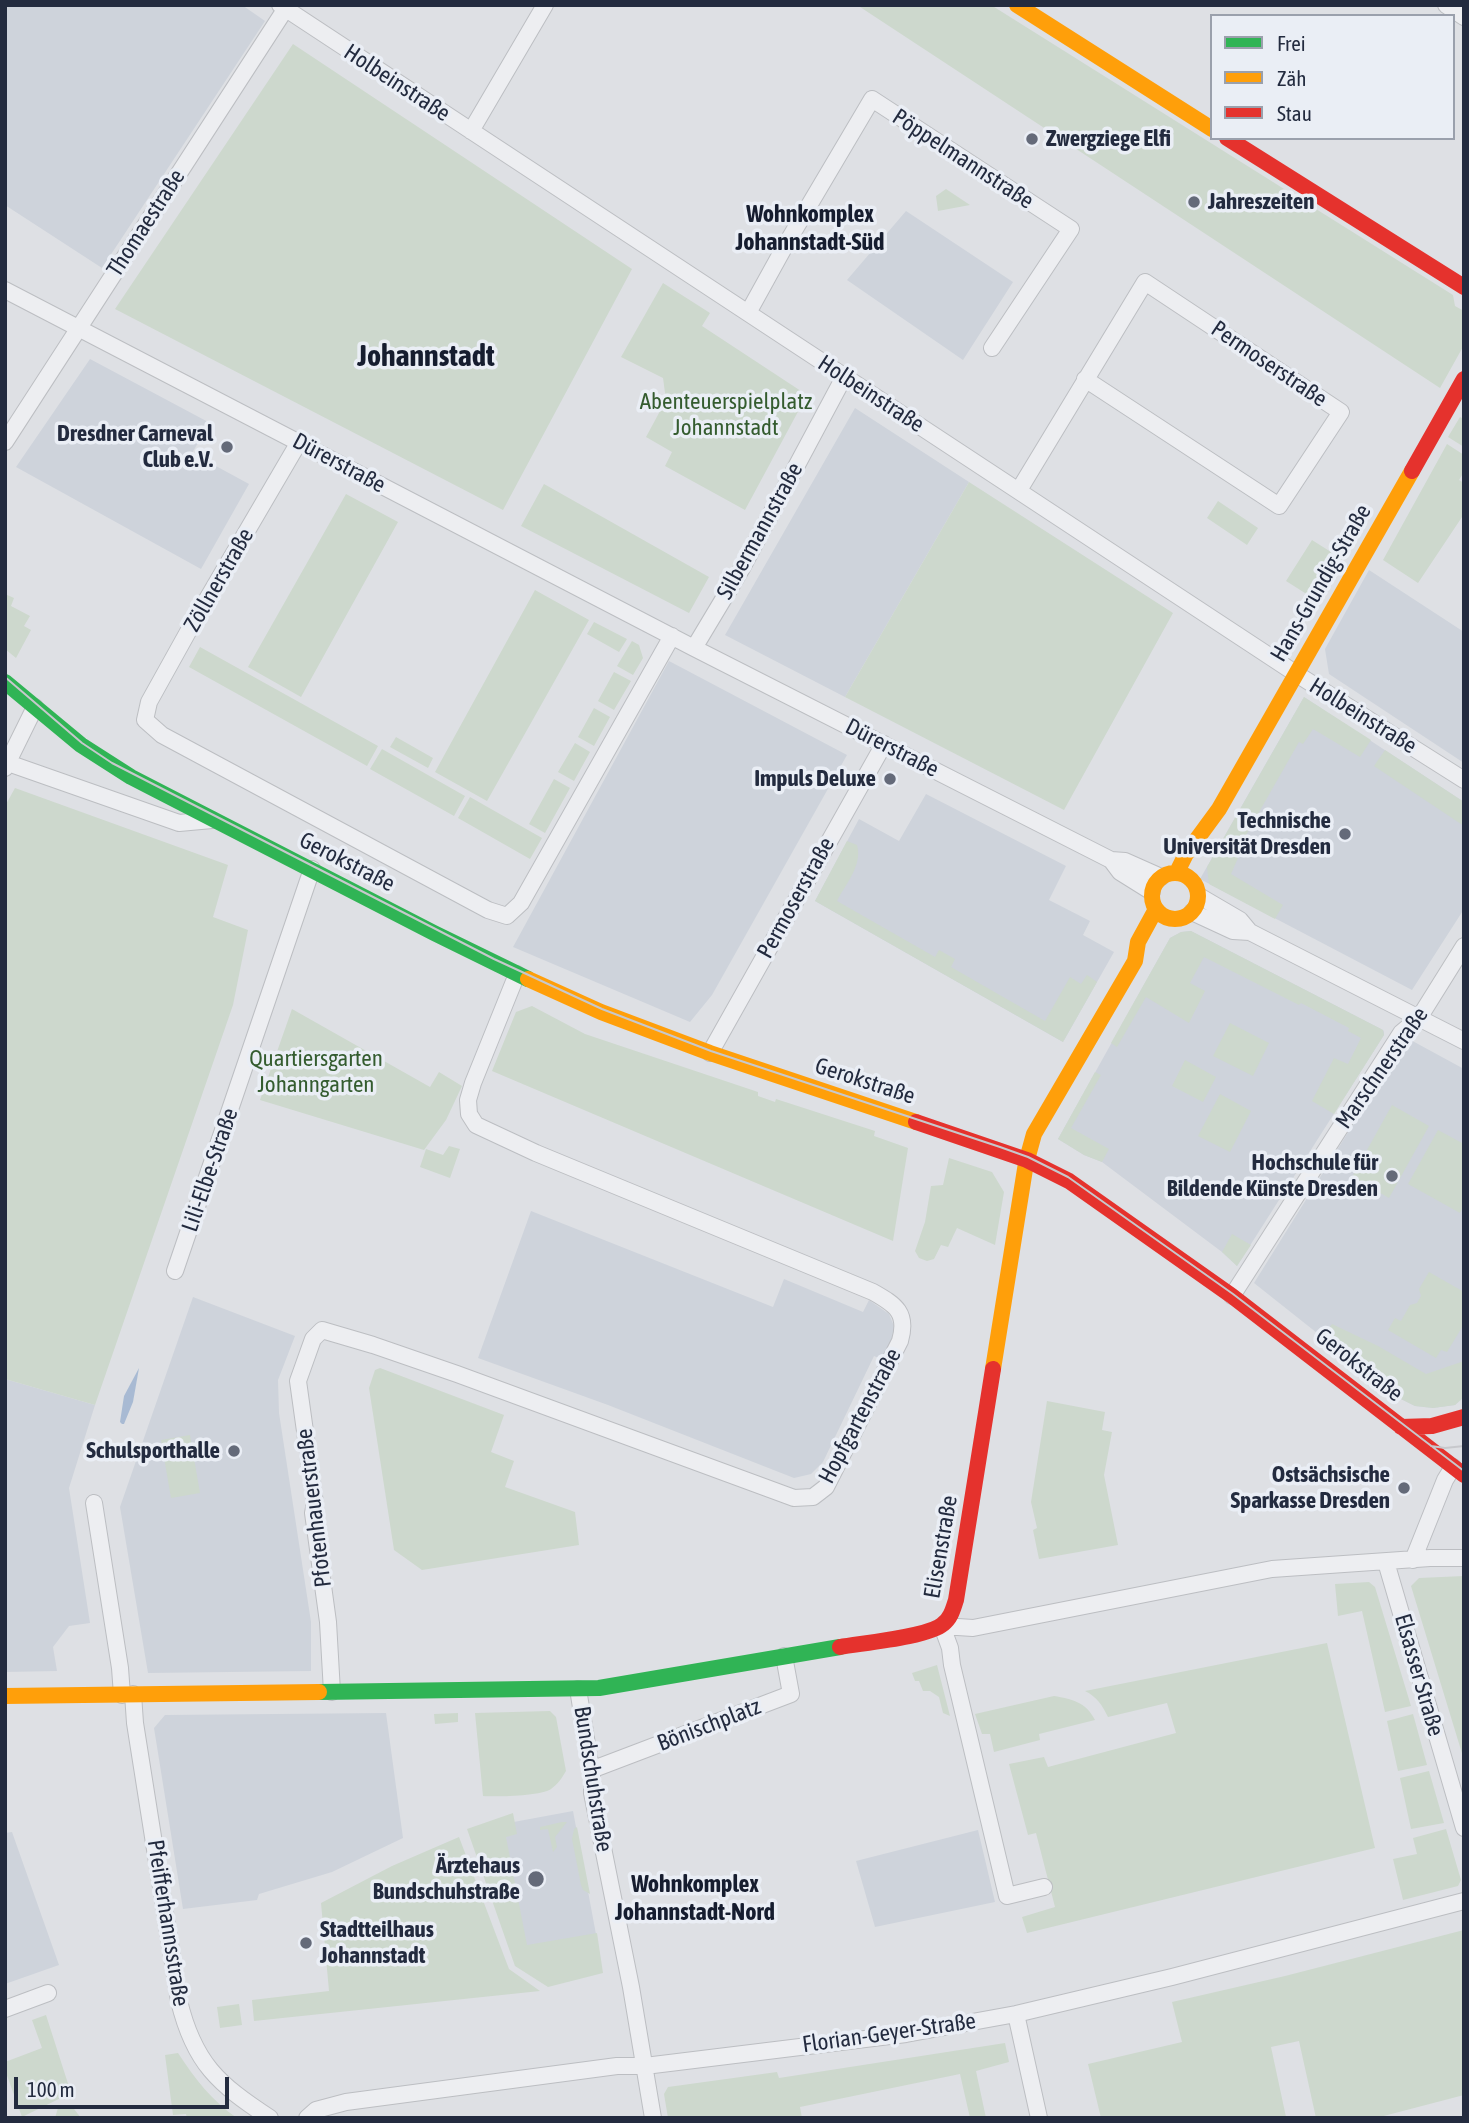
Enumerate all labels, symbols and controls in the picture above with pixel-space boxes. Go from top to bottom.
legend [1210,14,1455,140]
text: Frei [1277,31,1306,55]
street label: Holbeinstraße [339,38,455,128]
text: Zäh [1277,66,1306,90]
text: Stau [1277,101,1312,125]
street label: Pöppelmannstraße [887,103,1039,215]
place label: Zwergziege Elfi [1046,125,1171,153]
marker: Zwergziege Elfi [1024,131,1040,147]
street label: Thomaestraße [101,164,191,282]
place label: Jahreszeiten [1208,188,1314,216]
marker: Jahreszeiten [1186,194,1202,210]
district label: Wohnkomplex Johannstadt-Süd [736,200,884,256]
street label: Permoserstraße [1206,315,1332,413]
district label: Johannstadt [357,339,495,375]
street label: Holbeinstraße [813,349,929,439]
park label: Abenteuerspielplatz Johannstadt [640,388,812,442]
place label: Dresdner Carneval Club e.V. [57,420,213,474]
street label: Dürerstraße [288,427,390,499]
marker: Dresdner Carneval Club e.V. [219,439,235,455]
street label: Silbermannstraße [711,458,809,604]
street label: Hans-Grundig-Straße [1265,500,1377,666]
street label: Zöllnerstraße [178,523,260,637]
street label: Holbeinstraße [1304,672,1422,760]
street label: Dürerstraße [841,713,943,783]
place label: Impuls Deluxe [754,765,876,793]
marker: Impuls Deluxe [882,771,898,787]
place label: Technische Universität Dresden [1163,807,1331,861]
street label: Gerokstraße [295,826,399,898]
marker: Technische Universität Dresden [1337,826,1353,842]
street label: Permoserstraße [751,833,841,963]
street label: Marschnerstraße [1330,1002,1434,1134]
park label: Quartiersgarten Johanngarten [249,1045,383,1099]
street label: Gerokstraße [812,1052,918,1110]
street label: Lili-Elbe-Straße [176,1105,244,1235]
place label: Hochschule für Bildende Künste Dresden [1167,1149,1378,1203]
marker: Hochschule für Bildende Künste Dresden [1384,1168,1400,1184]
street label: Gerokstraße [1310,1322,1408,1408]
street label: Hopfgartenstraße [813,1344,907,1488]
street label: Pfotenhauerstraße [291,1427,337,1589]
place label: Schulsporthalle [86,1437,220,1465]
marker: Schulsporthalle [226,1443,242,1459]
place label: Ostsächsische Sparkasse Dresden [1231,1461,1390,1515]
marker: Ostsächsische Sparkasse Dresden [1396,1480,1412,1496]
street label: Elisenstraße [918,1493,964,1601]
street label: Elsasser Straße [1388,1611,1450,1739]
street label: Bönischplatz [653,1693,765,1757]
street label: Bundschuhstraße [568,1704,618,1854]
street label: Pfeifferhannsstraße [141,1838,195,2008]
place label: Ärztehaus Bundschuhstraße [373,1852,520,1906]
marker: Ärztehaus Bundschuhstraße [526,1869,546,1889]
district label: Wohnkomplex Johannstadt-Nord [615,1870,775,1926]
place label: Stadtteilhaus Johannstadt [320,1916,434,1970]
marker: Stadtteilhaus Johannstadt [298,1935,314,1951]
street label: Florian-Geyer-Straße [801,2007,977,2059]
scale bar [18,2064,233,2108]
text: 100 m [27,2077,75,2101]

